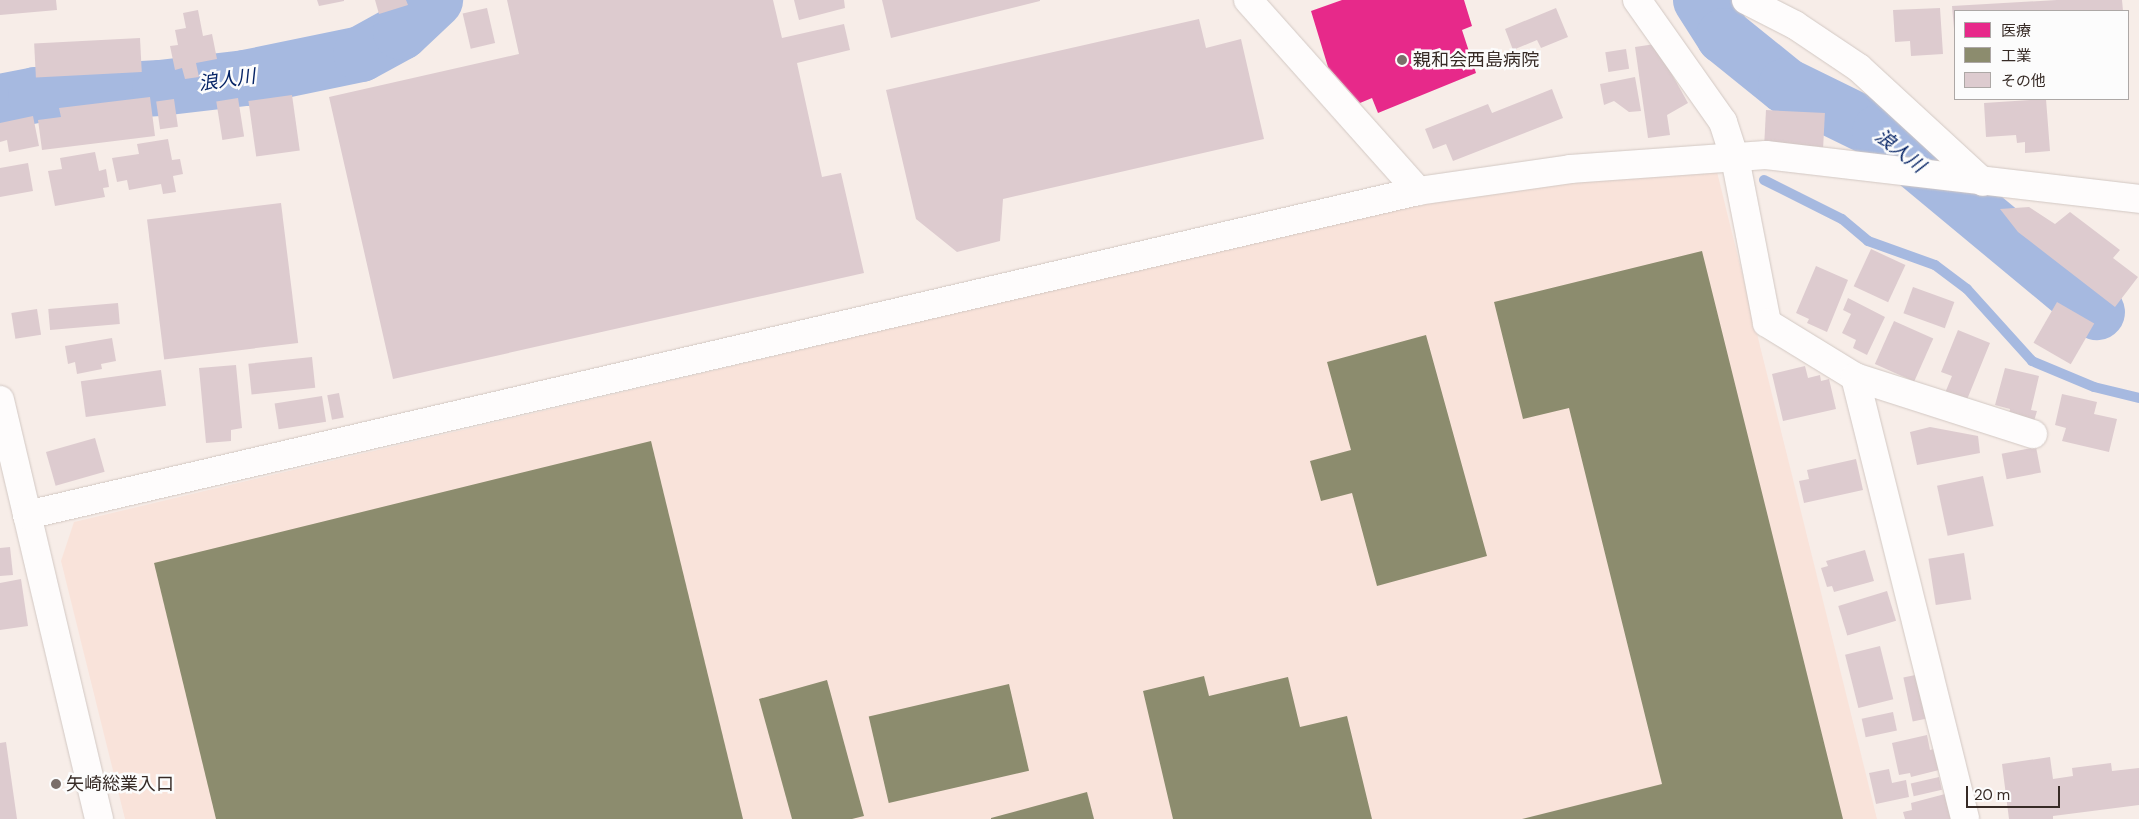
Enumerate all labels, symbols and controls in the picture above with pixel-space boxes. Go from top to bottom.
legend [1954,10,2129,100]
text: 医療 [2001,21,2031,41]
text: 工業 [2001,46,2031,66]
place label: 親和会西島病院 [1413,49,1539,71]
marker: 親和会西島病院 [1395,53,1409,67]
water label: 浪人川 [197,65,257,95]
text: その他 [2001,71,2046,91]
water label: 浪人川 [1871,124,1929,178]
place label: 矢崎総業入口 [66,773,174,795]
scale bar [1969,776,2063,808]
marker: 矢崎総業入口 [50,778,62,790]
text: 20 m [1974,785,2010,805]

